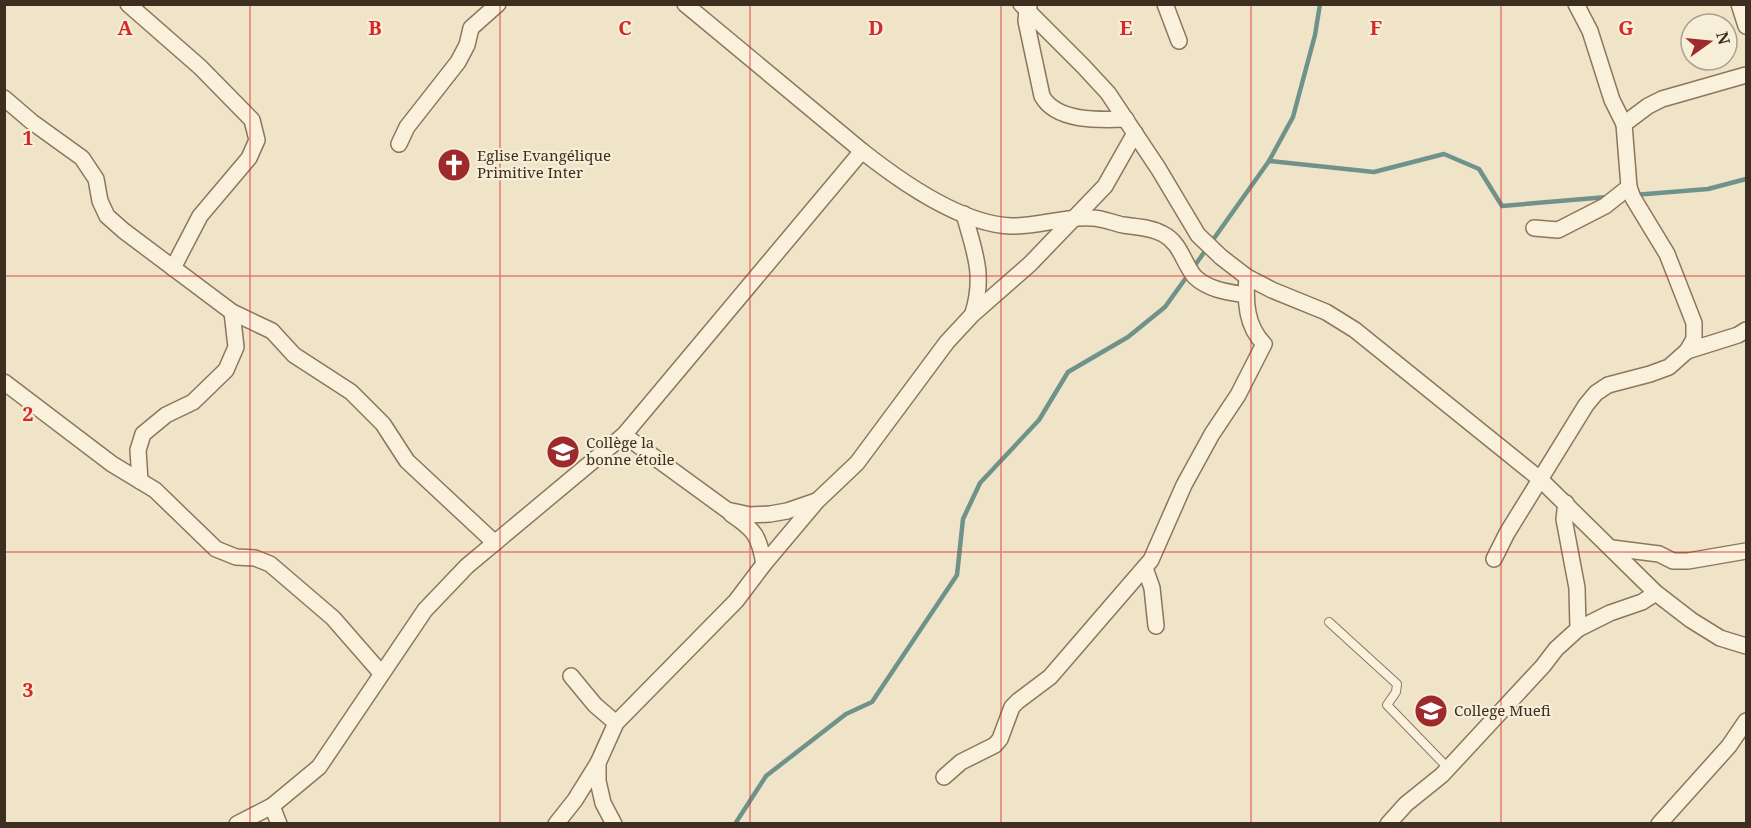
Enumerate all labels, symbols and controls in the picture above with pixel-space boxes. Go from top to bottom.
north arrow [1679,12,1739,72]
text: A [117,14,133,41]
text: B [368,14,382,41]
text: C [618,14,632,41]
text: D [868,14,884,41]
text: E [1119,14,1133,41]
text: F [1370,14,1382,41]
text: G [1618,14,1634,41]
text: N [1711,29,1736,47]
text: 1 [22,124,34,151]
place label: Eglise Evangélique Primitive Inter [477,145,611,182]
church icon: Eglise Evangélique Primitive Inter [436,147,472,183]
text: 2 [22,400,34,427]
place label: Collège la bonne étoile [586,432,675,469]
school or university icon: Collège la bonne étoile [545,434,581,470]
text: 3 [22,676,34,703]
school or university icon: College Muefi [1413,693,1449,729]
place label: College Muefi [1454,700,1551,720]

